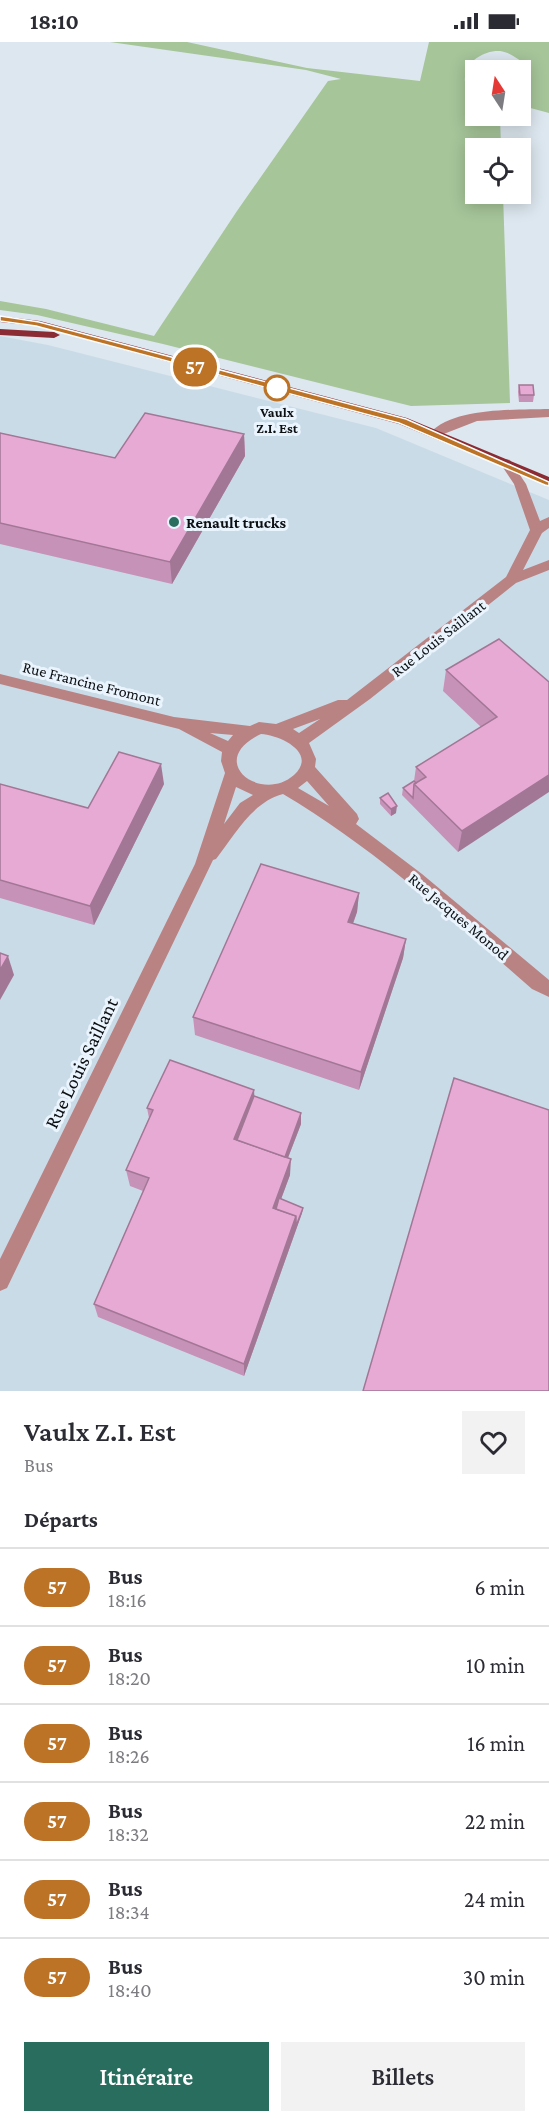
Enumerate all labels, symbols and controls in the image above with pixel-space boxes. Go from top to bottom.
text: 18:10 [30,9,79,34]
north arrow [465,60,531,126]
map controls [465,60,531,204]
button: locate [465,138,531,204]
line badge: 57 [168,348,222,386]
text: 57 [185,355,205,379]
marker: Vaulx Z.I. Est [264,375,290,401]
place label: Vaulx Z.I. Est [256,404,299,436]
place label: Renault trucks [186,514,286,531]
marker: Renault trucks [167,515,181,529]
street label: Rue Louis Saillant [388,596,489,680]
street label: Rue Francine Fromont [21,658,163,709]
street label: Rue Jacques Monod [405,870,512,964]
street label: Rue Louis Saillant [40,994,122,1132]
button: heart [462,1411,525,1474]
text: Vaulx Z.I. Est [24,1416,176,1447]
text: Bus [24,1454,53,1476]
text: Départs [24,1507,98,1532]
text: Bus [108,1564,142,1589]
text: 57 [47,1575,67,1599]
text: 6 min [474,1575,525,1600]
text: 18:16 [108,1589,147,1611]
text: Bus [108,1642,142,1667]
text: 57 [47,1653,67,1677]
text: 10 min [466,1653,525,1678]
text: 18:20 [108,1667,151,1689]
text: Bus [108,1720,142,1745]
text: 57 [47,1731,67,1755]
text: 16 min [467,1731,525,1756]
text: 18:26 [108,1745,150,1767]
text: Bus [108,1798,142,1823]
text: 57 [47,1809,67,1833]
text: 22 min [465,1809,525,1834]
text: 18:32 [108,1823,149,1845]
text: Bus [108,1876,142,1901]
text: 57 [47,1887,67,1911]
text: 24 min [464,1887,525,1912]
text: 18:34 [108,1901,150,1923]
text: Bus [108,1954,142,1979]
text: 57 [47,1965,67,1989]
text: 30 min [463,1965,525,1990]
text: 18:40 [108,1979,152,2001]
button: Itinéraire [24,2042,269,2111]
button: Billets [281,2042,525,2111]

